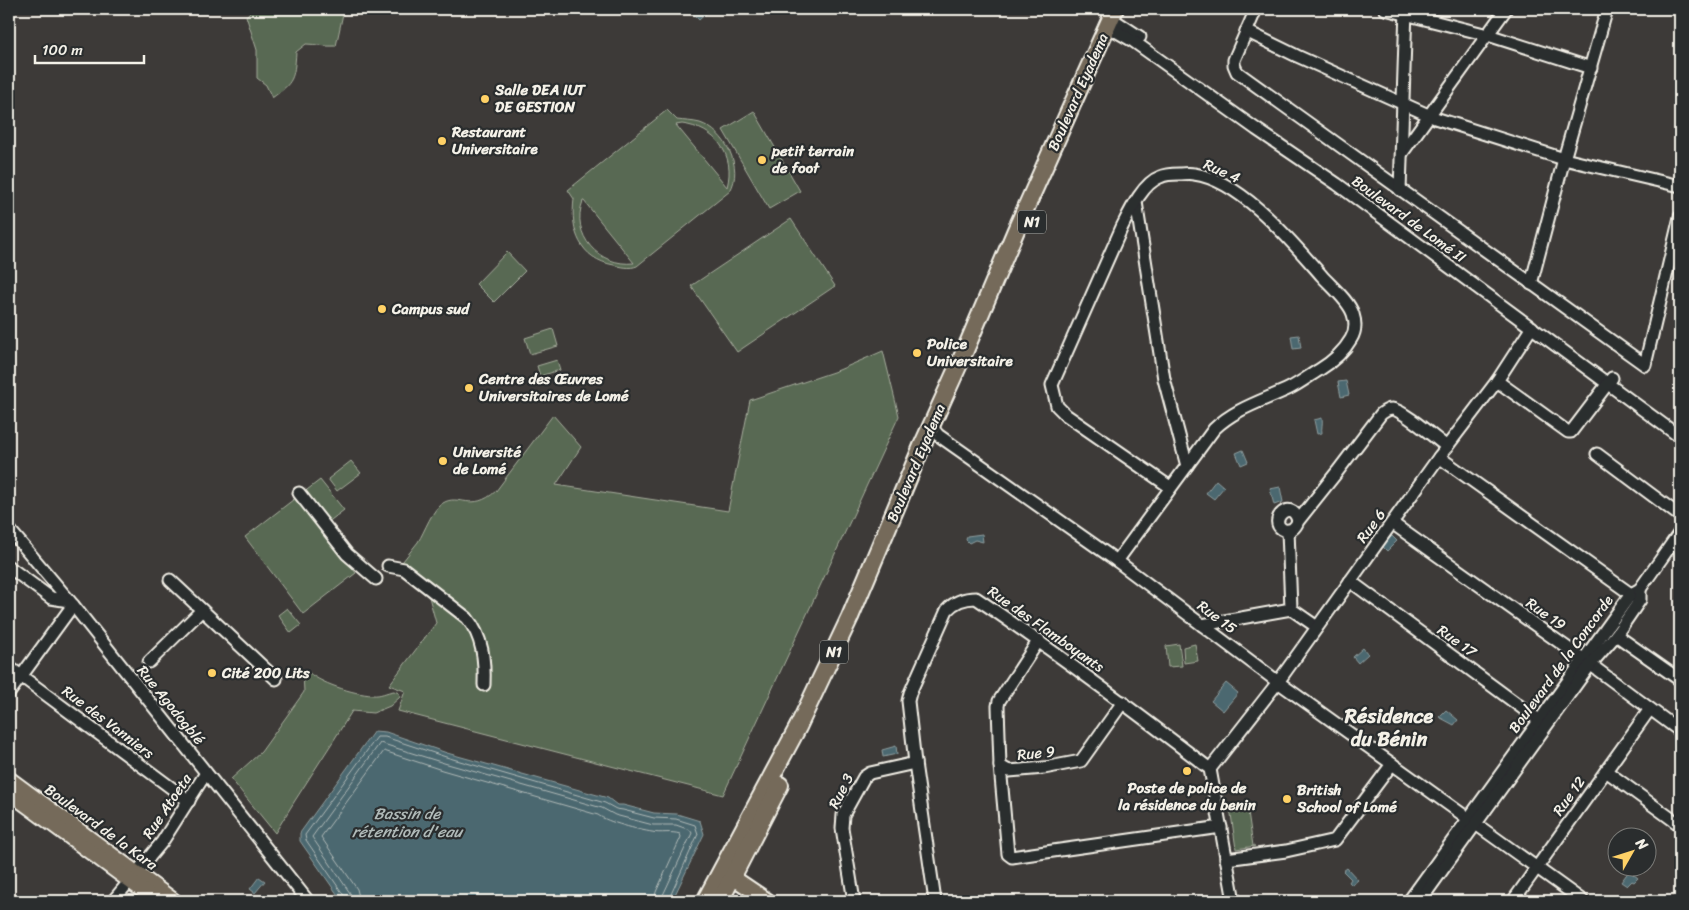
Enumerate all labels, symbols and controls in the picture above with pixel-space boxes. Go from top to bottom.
street label: Boulevard Eyadema [1040,28,1116,155]
scale bar [35,32,144,64]
text: 100 m [42,37,83,63]
place label: Salle DEA IUT DE GESTION [494,77,587,120]
marker: Salle DEA IUT DE GESTION [479,93,491,105]
place label: Restaurant Universitaire [451,119,538,162]
marker: Restaurant Universitaire [436,135,448,147]
place label: petit terrain de foot [771,138,855,181]
street label: Rue 4 [1199,151,1245,191]
marker: petit terrain de foot [756,154,768,166]
street label: Boulevard de Lomé II [1346,168,1472,270]
road number: N1 [1018,210,1046,233]
place label: Campus sud [391,296,470,322]
marker: Campus sud [376,303,388,315]
place label: Police Universitaire [927,331,1013,374]
marker: Police Universitaire [911,347,923,359]
place label: Centre des Œuvres Universitaires de Lomé [478,366,629,409]
marker: Centre des Œuvres Universitaires de Lomé [463,382,475,394]
street label: Boulevard Eyadema [879,399,953,526]
place label: Université de Lomé [453,439,522,482]
marker: Université de Lomé [437,455,449,467]
street label: Rue 6 [1350,503,1392,549]
street label: Rue des Flamboyants [982,579,1111,680]
street label: Boulevard de la Concorde [1502,589,1620,739]
street label: Rue 19 [1520,591,1572,637]
street label: Rue 15 [1191,593,1243,641]
street label: Rue 17 [1432,618,1483,665]
road number: N1 [820,640,848,664]
street label: Rue Agodogblé [130,659,212,751]
place label: Cité 200 Lits [221,660,311,686]
marker: Cité 200 Lits [206,667,218,679]
street label: Rue des Vanniers [56,679,160,766]
district label: Résidence du Bénin [1344,699,1434,757]
street label: Rue 9 [1016,738,1056,768]
marker: Poste de police de la résidence du benin [1181,765,1193,777]
street label: Rue Atoeta [135,768,199,844]
street label: Rue 3 [821,769,861,813]
street label: Rue 12 [1546,770,1593,821]
place label: Poste de police de la résidence du benin [1117,775,1257,818]
street label: Boulevard de la Kara [39,777,163,877]
place label: British School of Lomé [1296,777,1397,820]
marker: British School of Lomé [1281,793,1293,805]
water label: Bassin de rétention d'eau [352,799,464,846]
north arrow [1606,828,1656,878]
text: N [1628,832,1655,856]

